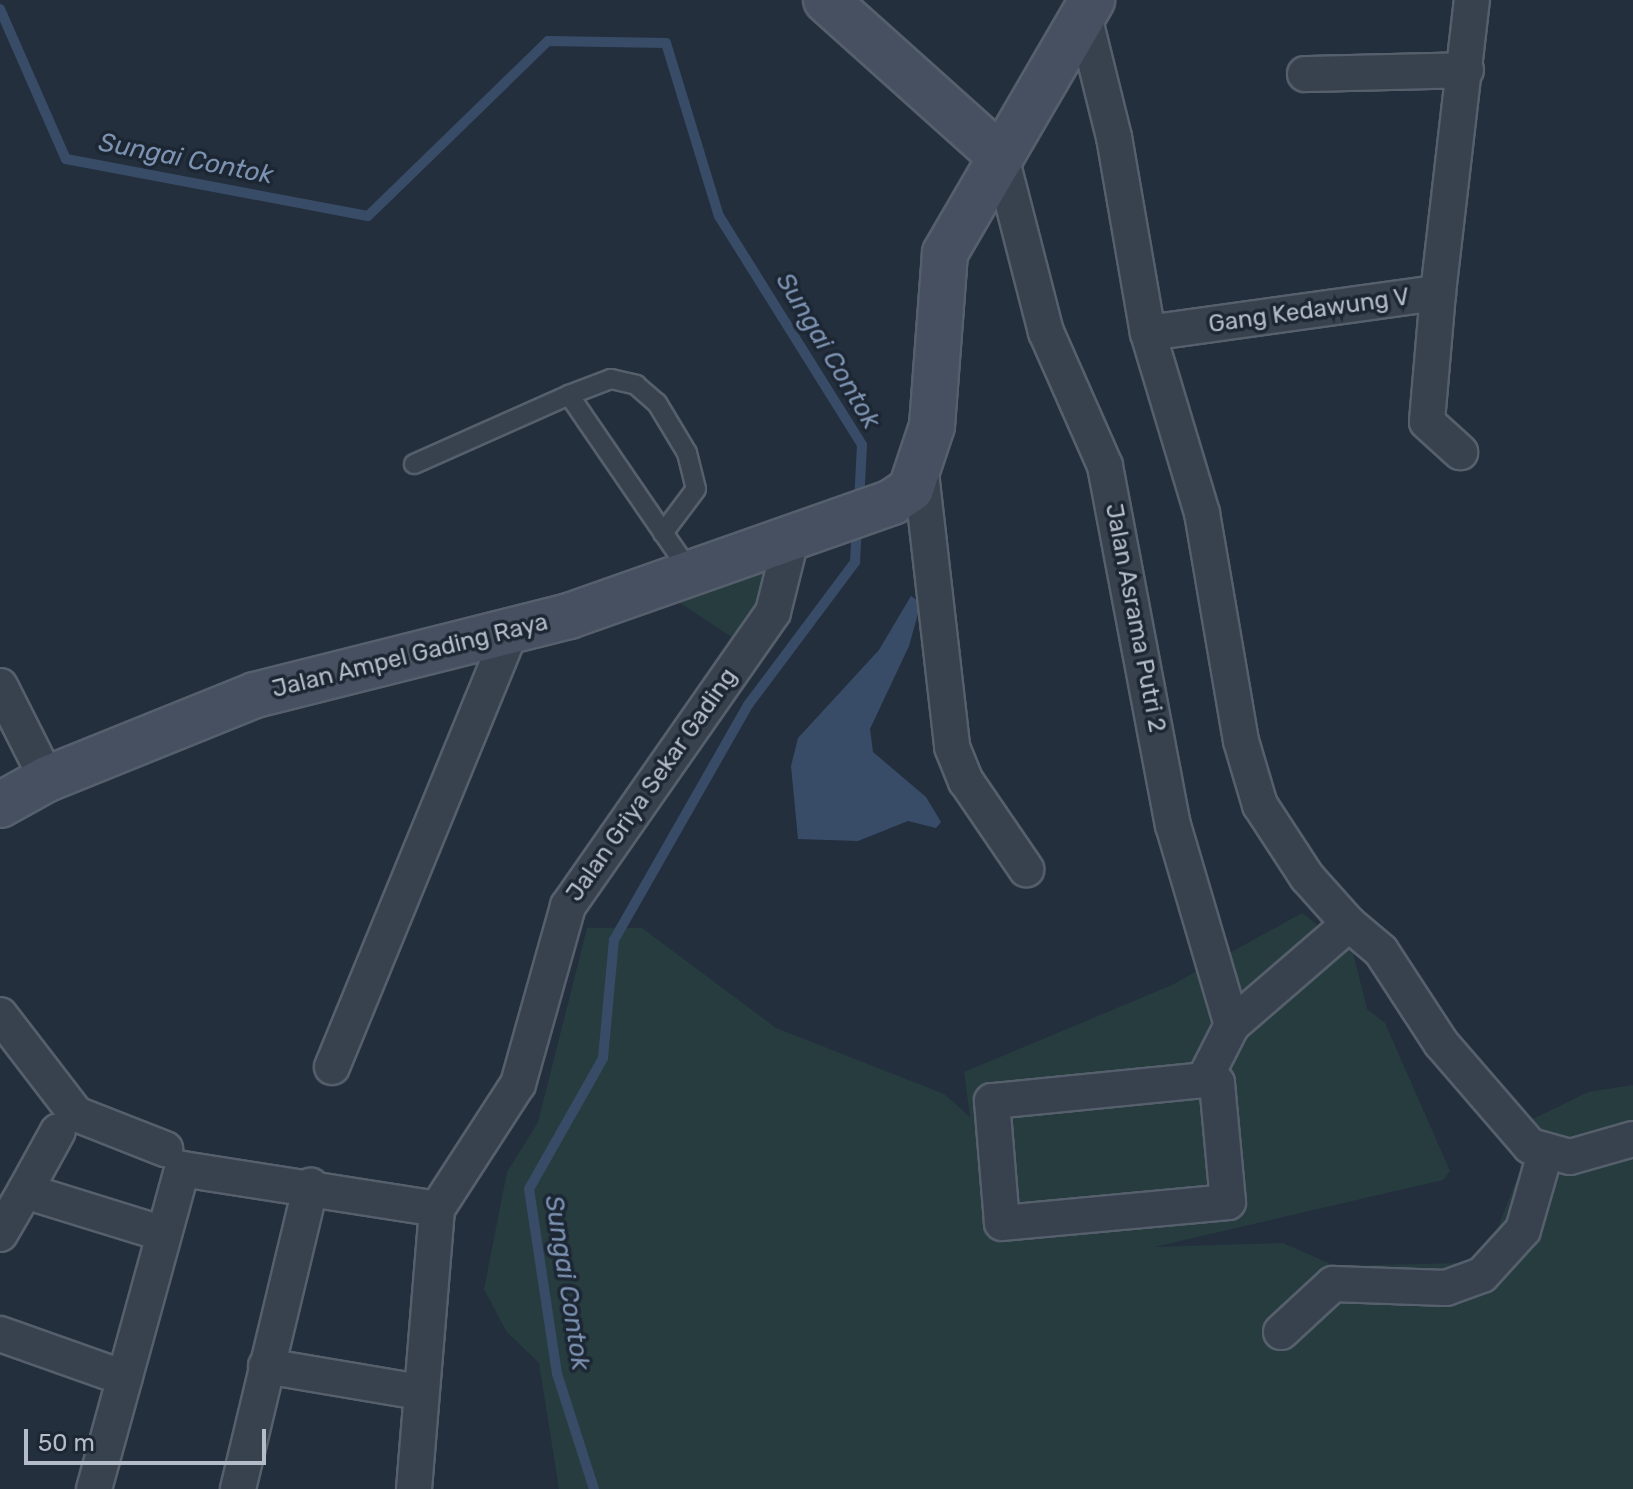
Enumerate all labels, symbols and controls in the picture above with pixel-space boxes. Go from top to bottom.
water label: Sungai Contok [96,127,276,191]
water label: Sungai Contok [769,267,887,435]
street label: Gang Kedawung V [1206,283,1412,339]
street label: Jalan Asrama Putri 2 [1099,501,1171,735]
street label: Jalan Ampel Gading Raya [269,608,551,704]
street label: Jalan Griya Sekar Gading [560,663,744,907]
water label: Sungai Contok [538,1193,596,1373]
scale bar [28,1413,270,1463]
text: 50 m [38,1429,95,1457]

